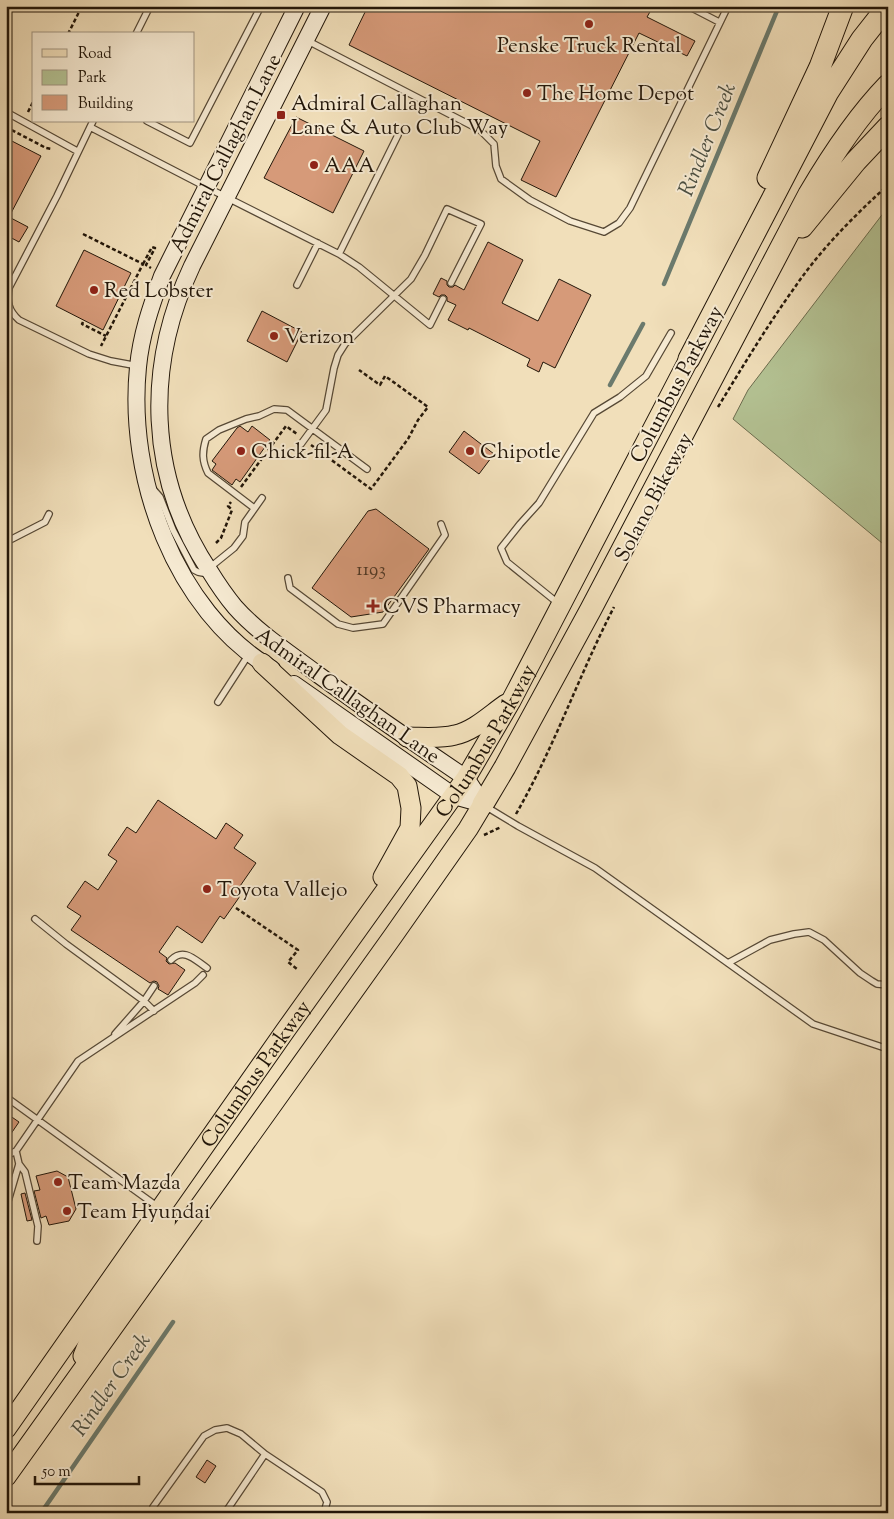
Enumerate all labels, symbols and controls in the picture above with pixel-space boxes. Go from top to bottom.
marker: Penske Truck Rental [583,18,595,30]
legend [32,32,195,122]
place label: Penske Truck Rental [497,32,681,62]
text: Road [78,44,112,65]
street label: Admiral Callaghan Lane [164,49,290,259]
text: Park [78,68,107,89]
water label: Rindler Creek [672,79,746,202]
place label: The Home Depot [537,80,694,110]
marker: The Home Depot [521,87,533,99]
place label: Admiral Callaghan Lane & Auto Club Way [291,90,509,144]
text: Building [78,94,133,115]
marker: Admiral Callaghan Lane & Auto Club Way [275,109,287,121]
place label: AAA [324,152,375,182]
marker: AAA [308,159,320,171]
place label: Red Lobster [104,277,213,307]
marker: Red Lobster [88,284,100,296]
street label: Columbus Parkway [624,301,732,469]
place label: Verizon [284,323,354,353]
marker: Verizon [268,330,280,342]
street label: Solano Bikeway [608,427,702,568]
place label: Chick-fil-A [251,438,354,468]
place label: Chipotle [480,438,561,468]
marker: Chick-fil-A [235,445,247,457]
marker: Chipotle [464,445,476,457]
house number: 1193 [356,557,386,584]
place label: CVS Pharmacy [383,593,521,623]
marker: CVS Pharmacy [367,600,379,612]
street label: Admiral Callaghan Lane [248,621,446,772]
street label: Columbus Parkway [429,659,545,825]
place label: Toyota Vallejo [217,876,347,906]
marker: Toyota Vallejo [201,883,213,895]
street label: Columbus Parkway [194,994,320,1155]
place label: Team Mazda [68,1169,181,1199]
marker: Team Mazda [52,1176,64,1188]
place label: Team Hyundai [77,1198,210,1228]
marker: Team Hyundai [61,1205,73,1217]
water label: Rindler Creek [65,1328,160,1444]
scale bar [35,1454,139,1486]
text: 50 m [41,1462,71,1483]

